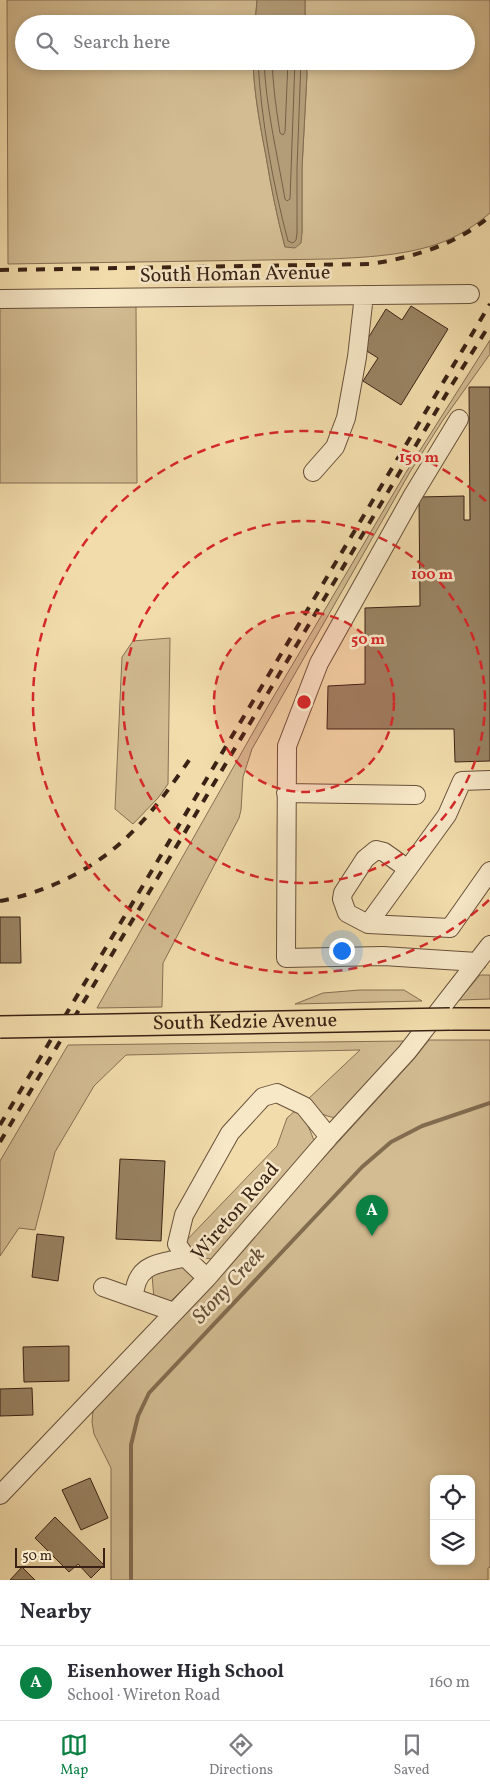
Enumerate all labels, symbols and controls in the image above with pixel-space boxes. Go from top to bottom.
search box [15,15,475,70]
icon: search [33,29,61,57]
text: Search here [73,30,170,56]
street label: South Homan Avenue [139,259,331,291]
text: 150 m [399,448,439,469]
text: 100 m [411,565,454,586]
text: 50 m [351,630,385,651]
centre of rings [295,693,313,711]
your location [329,938,355,964]
street label: South Kedzie Avenue [152,1007,337,1038]
street label: Wireton Road [185,1157,287,1267]
pin: A [356,1195,388,1236]
water label: Stony Creek [186,1241,272,1331]
map controls [430,1475,475,1565]
button: locate [430,1475,475,1520]
button: layers [430,1520,475,1565]
scale bar [15,1545,105,1568]
text: 50 m [22,1547,52,1566]
text: Nearby [20,1598,91,1627]
text: Eisenhower High School [67,1659,284,1685]
text: A [30,1672,42,1694]
text: 160 m [429,1672,470,1694]
text: School · Wireton Road [67,1685,220,1707]
tab: Map [60,1731,88,1780]
tab: Directions [209,1731,273,1780]
tab: Saved [394,1731,430,1780]

